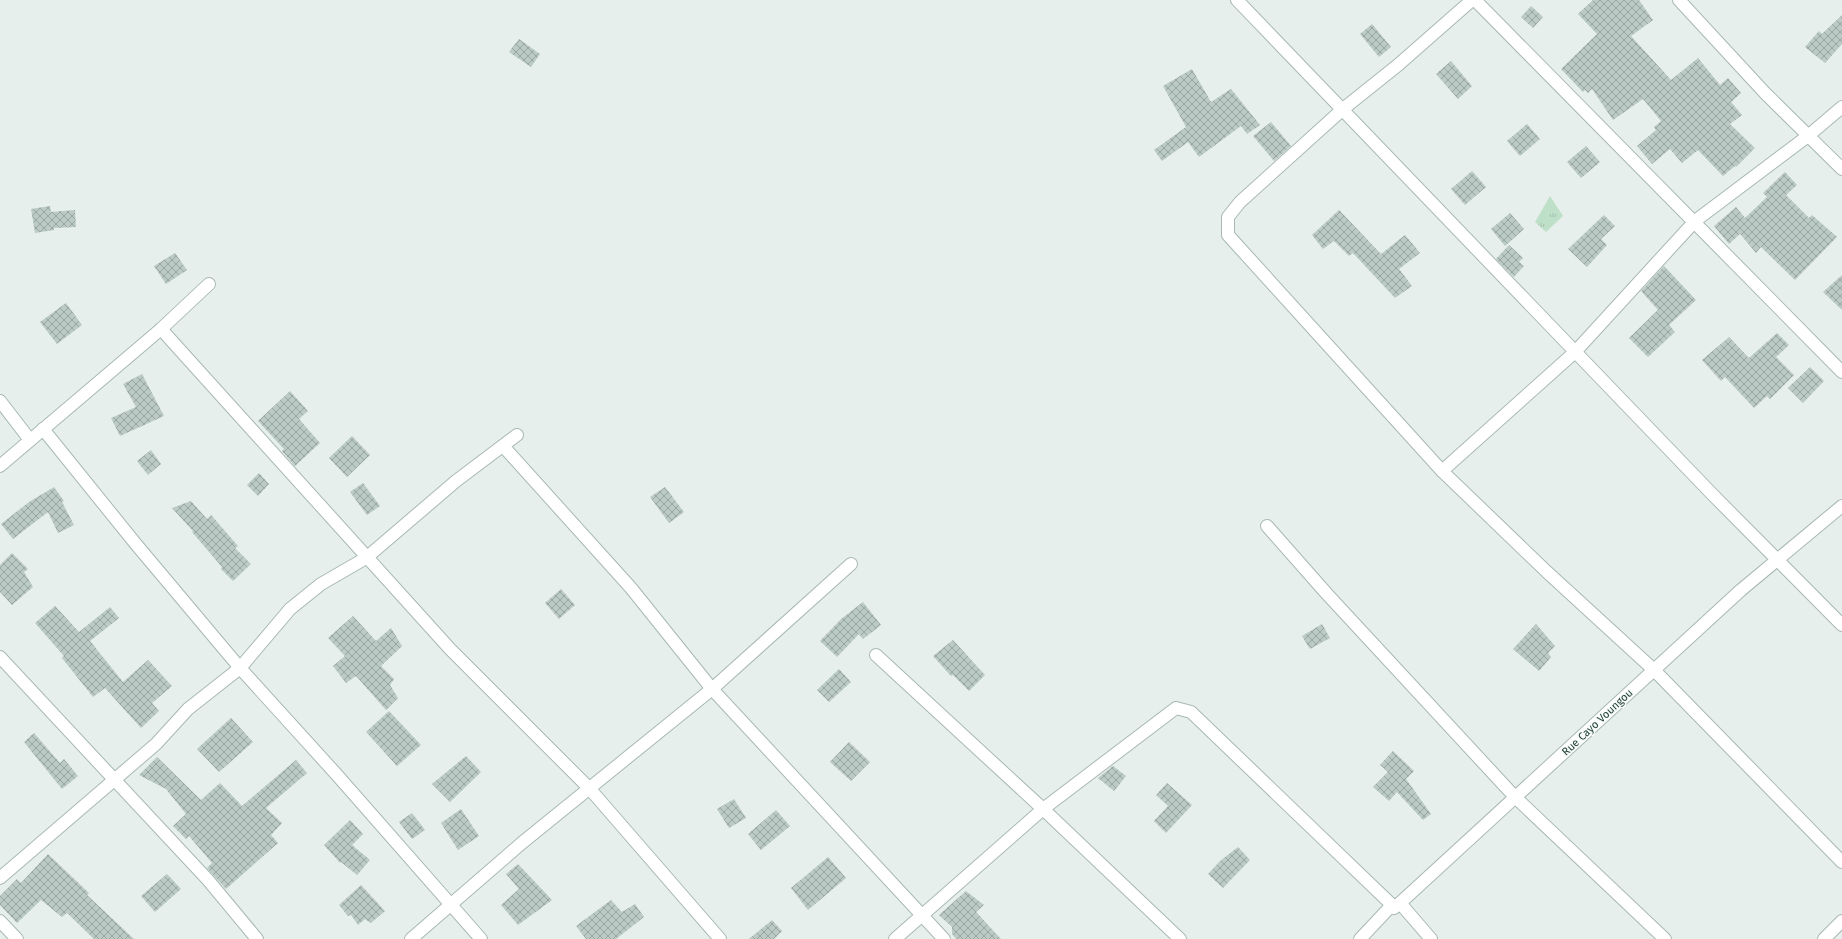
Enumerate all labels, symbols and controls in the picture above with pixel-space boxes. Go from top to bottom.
street label: Rue Cayo Voungou [1559,686,1635,759]

